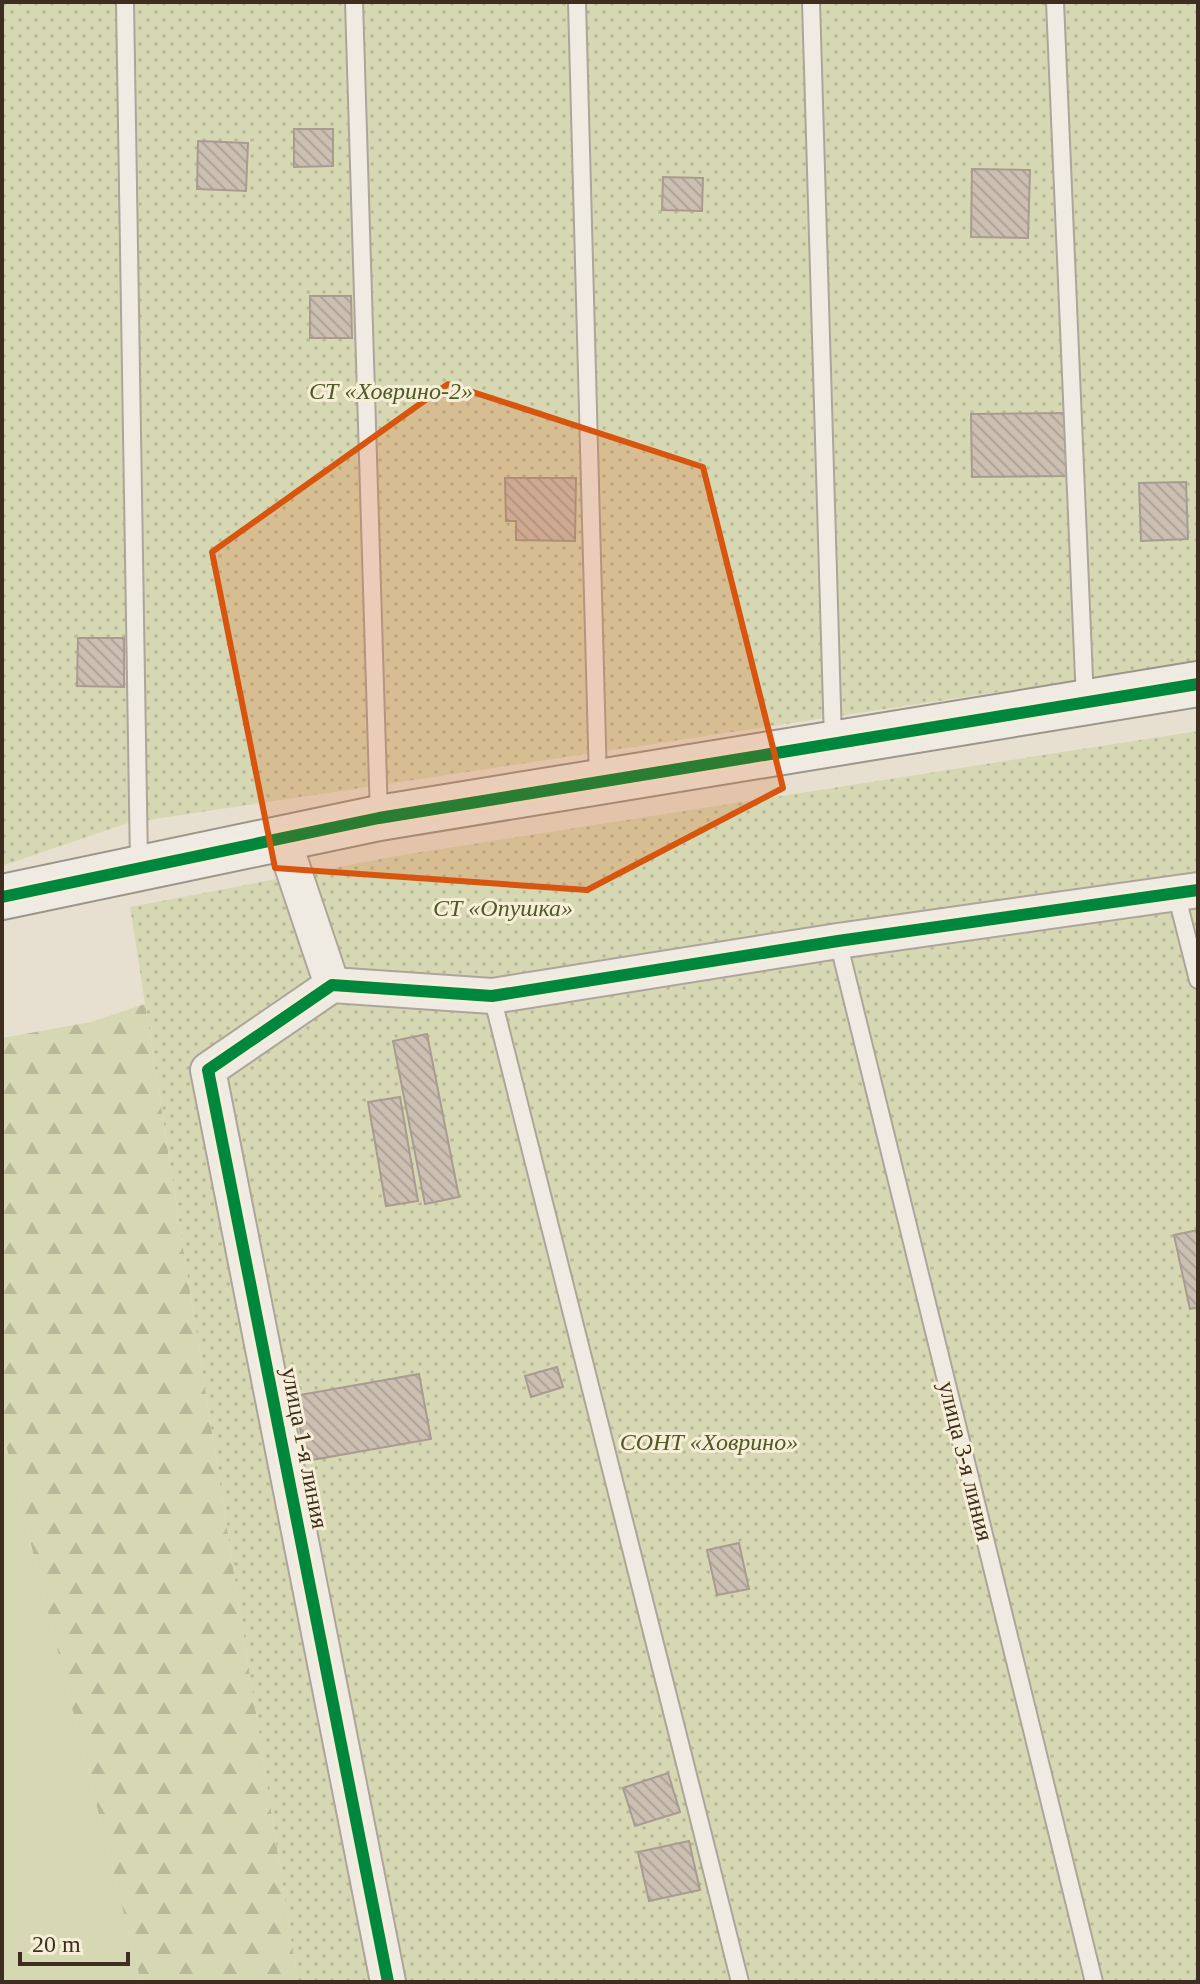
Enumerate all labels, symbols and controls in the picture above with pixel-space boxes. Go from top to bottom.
park label: СТ «Ховрино-2» [309,378,473,404]
park label: СТ «Опушка» [433,895,573,921]
street label: улица 1-я линия [277,1365,333,1531]
street label: улица 3-я линия [934,1378,998,1544]
park label: СОНТ «Ховрино» [620,1429,798,1455]
scale bar [20,1916,128,1966]
text: 20 m [32,1931,81,1957]

